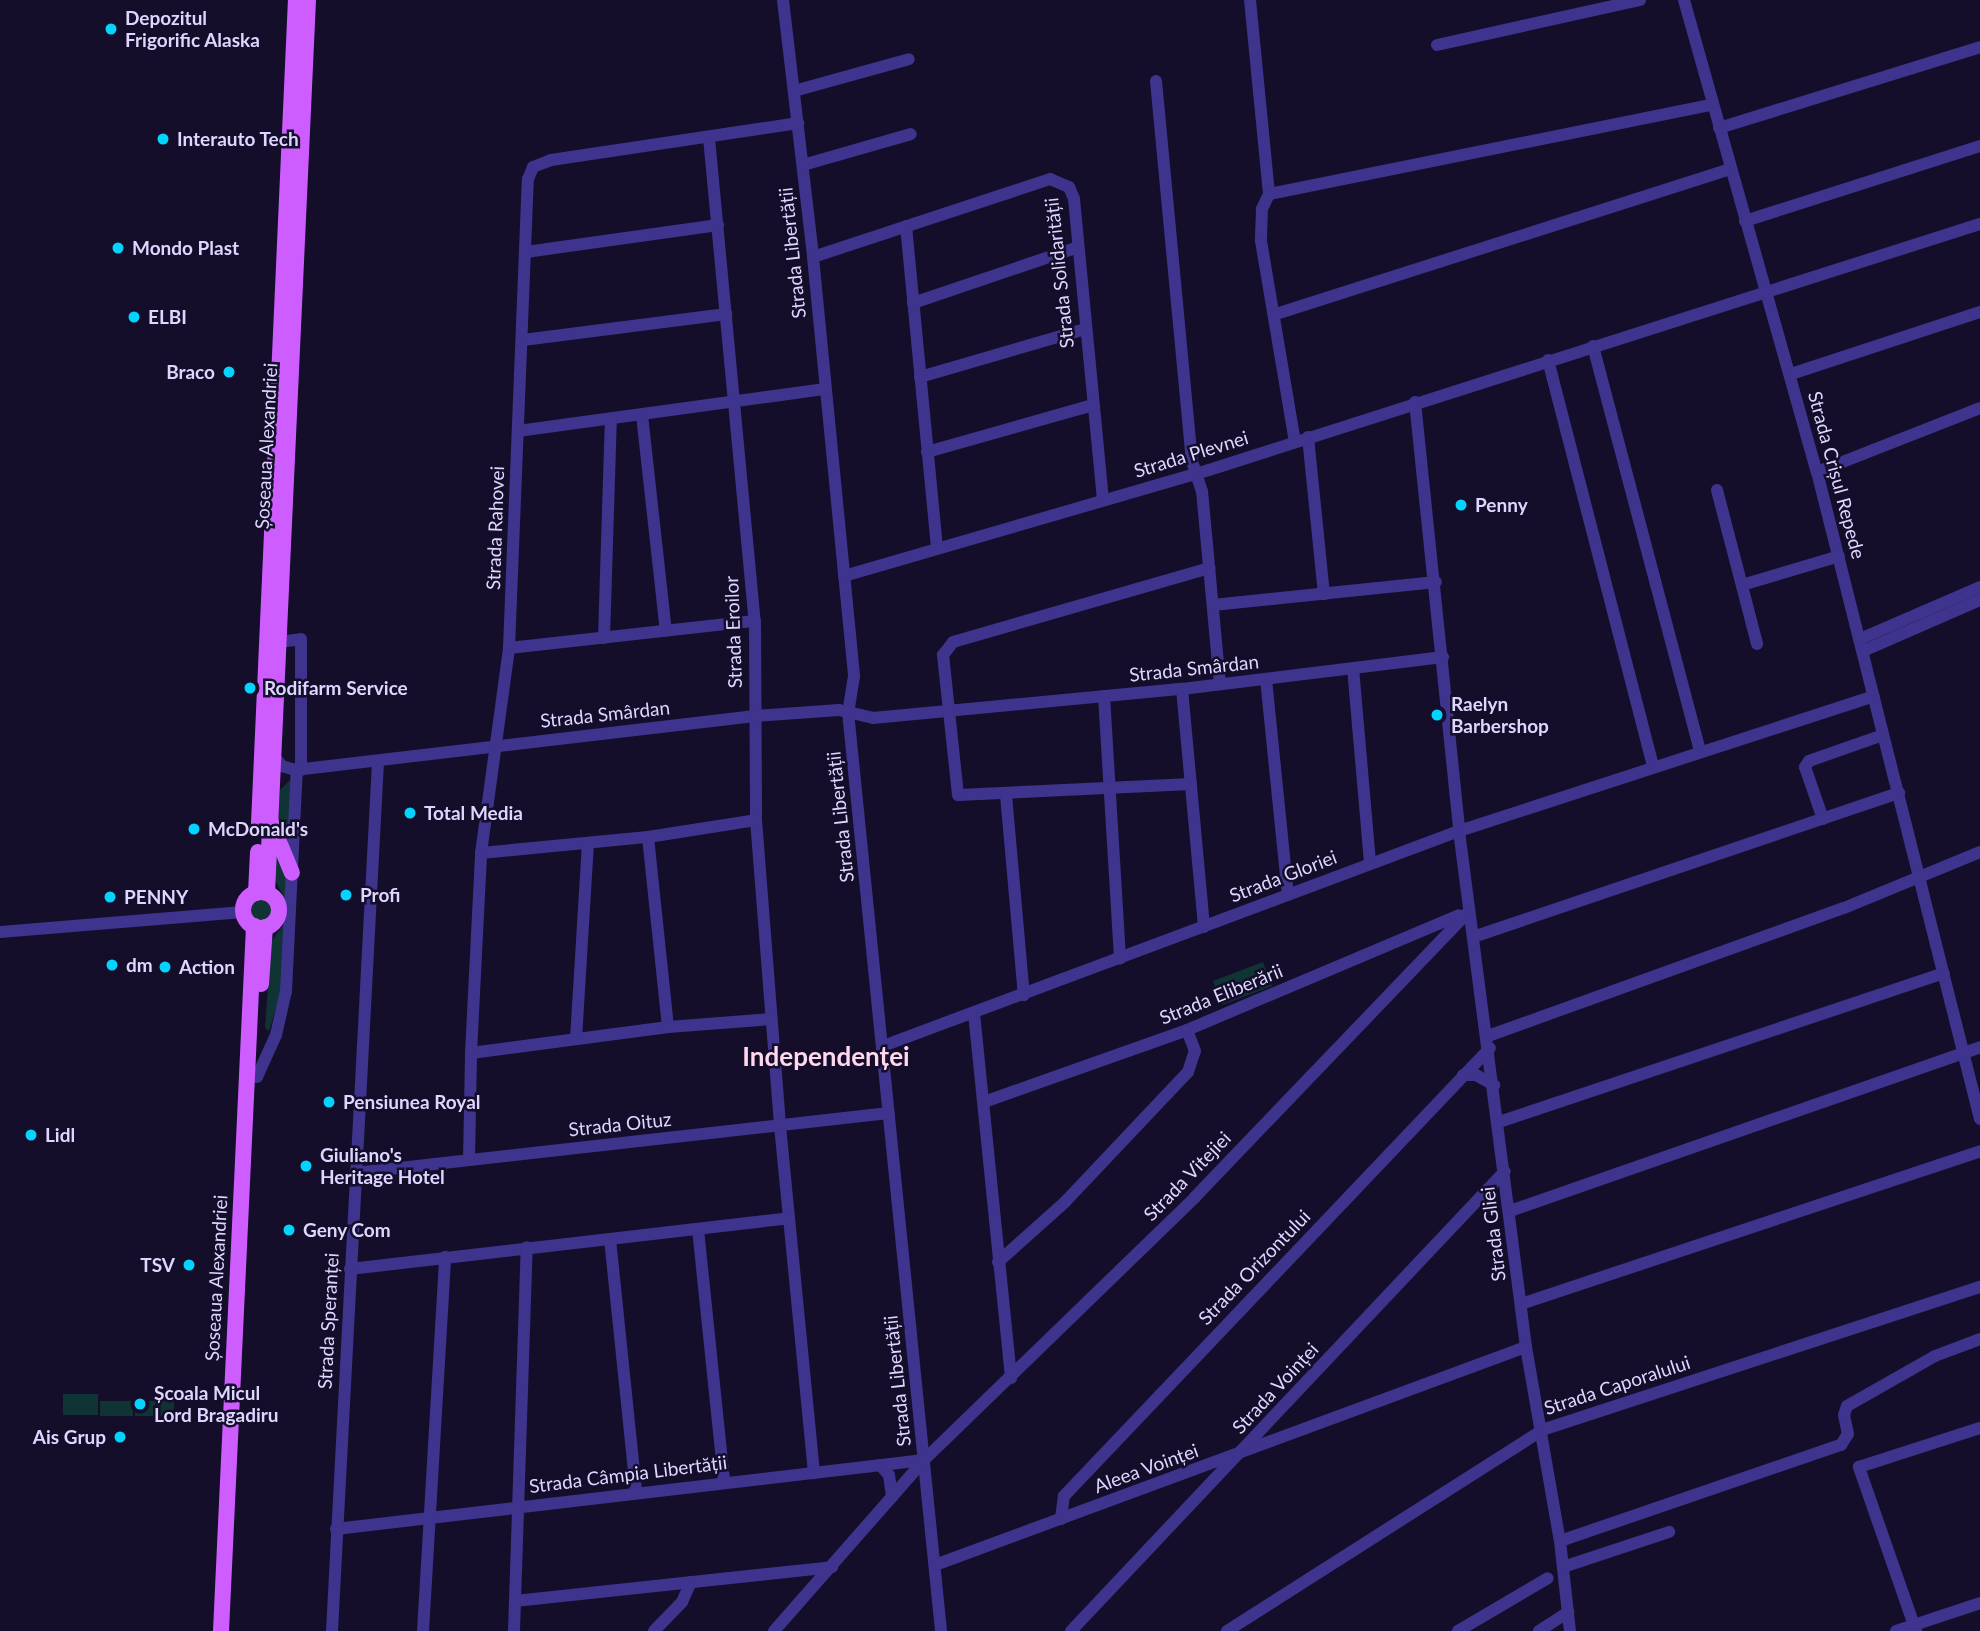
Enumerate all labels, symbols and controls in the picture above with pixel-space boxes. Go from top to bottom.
place label: Depozitul Frigorific Alaska [125,7,260,51]
marker: Depozitul Frigorific Alaska [103,21,119,37]
place label: Interauto Tech [177,128,299,150]
marker: Interauto Tech [155,131,171,147]
street label: Strada Libertății [774,186,810,320]
street label: Strada Solidarității [1040,196,1078,350]
place label: Mondo Plast [132,237,239,259]
marker: Mondo Plast [110,240,126,256]
place label: ELBI [148,306,187,328]
marker: ELBI [126,309,142,325]
place label: Braco [166,361,215,383]
street label: Șoseaua Alexandriei [250,362,282,530]
marker: Braco [221,364,237,380]
street label: Strada Crișul Repede [1804,389,1870,561]
street label: Strada Plevnei [1131,426,1251,482]
street label: Strada Rahovei [481,465,509,591]
place label: Penny [1475,494,1528,516]
marker: Penny [1453,497,1469,513]
street label: Strada Eroilor [720,575,746,689]
street label: Strada Smârdan [1128,650,1260,686]
place label: Rodifarm Service [264,677,408,699]
marker: Rodifarm Service [242,680,258,696]
place label: Raelyn Barbershop [1451,693,1549,737]
street label: Strada Smârdan [539,696,671,732]
marker: Raelyn Barbershop [1429,707,1445,723]
street label: Strada Libertății [822,750,858,884]
place label: Total Media [424,802,523,824]
marker: Total Media [402,805,418,821]
place label: McDonald's [208,818,308,840]
marker: McDonald's [186,821,202,837]
street label: Strada Gloriei [1226,845,1340,907]
place label: Profi [360,884,401,906]
place label: PENNY [124,886,188,908]
marker: Profi [338,887,354,903]
marker: PENNY [102,889,118,905]
place label: dm [126,954,153,976]
place label: Action [179,956,235,978]
marker: dm [104,957,120,973]
marker: Action [157,959,173,975]
street label: Strada Eliberării [1156,959,1286,1029]
district label: Independenței [742,1041,910,1073]
place label: Pensiunea Royal [343,1091,481,1113]
marker: Pensiunea Royal [321,1094,337,1110]
street label: Strada Oituz [567,1107,673,1141]
place label: Lidl [45,1124,75,1146]
street label: Strada Vitejiei [1139,1126,1235,1226]
marker: Lidl [23,1127,39,1143]
place label: Giuliano's Heritage Hotel [320,1144,445,1188]
marker: Giuliano's Heritage Hotel [298,1158,314,1174]
street label: Strada Gliei [1476,1185,1510,1283]
street label: Șoseaua Alexandriei [200,1194,232,1362]
street label: Strada Orizontului [1193,1205,1315,1329]
place label: Geny Com [303,1219,391,1241]
marker: Geny Com [281,1222,297,1238]
street label: Strada Speranței [313,1252,343,1390]
place label: TSV [140,1254,175,1276]
marker: TSV [181,1257,197,1273]
street label: Strada Libertății [879,1314,915,1448]
street label: Strada Voinței [1227,1338,1323,1438]
street label: Strada Caporalului [1541,1351,1693,1419]
place label: Școala Micul Lord Bragadiru [154,1382,279,1426]
marker: Școala Micul Lord Bragadiru [132,1396,148,1412]
place label: Ais Grup [33,1426,106,1448]
marker: Ais Grup [112,1429,128,1445]
street label: Aleea Voinței [1090,1438,1202,1498]
street label: Strada Câmpia Libertății [528,1451,728,1497]

